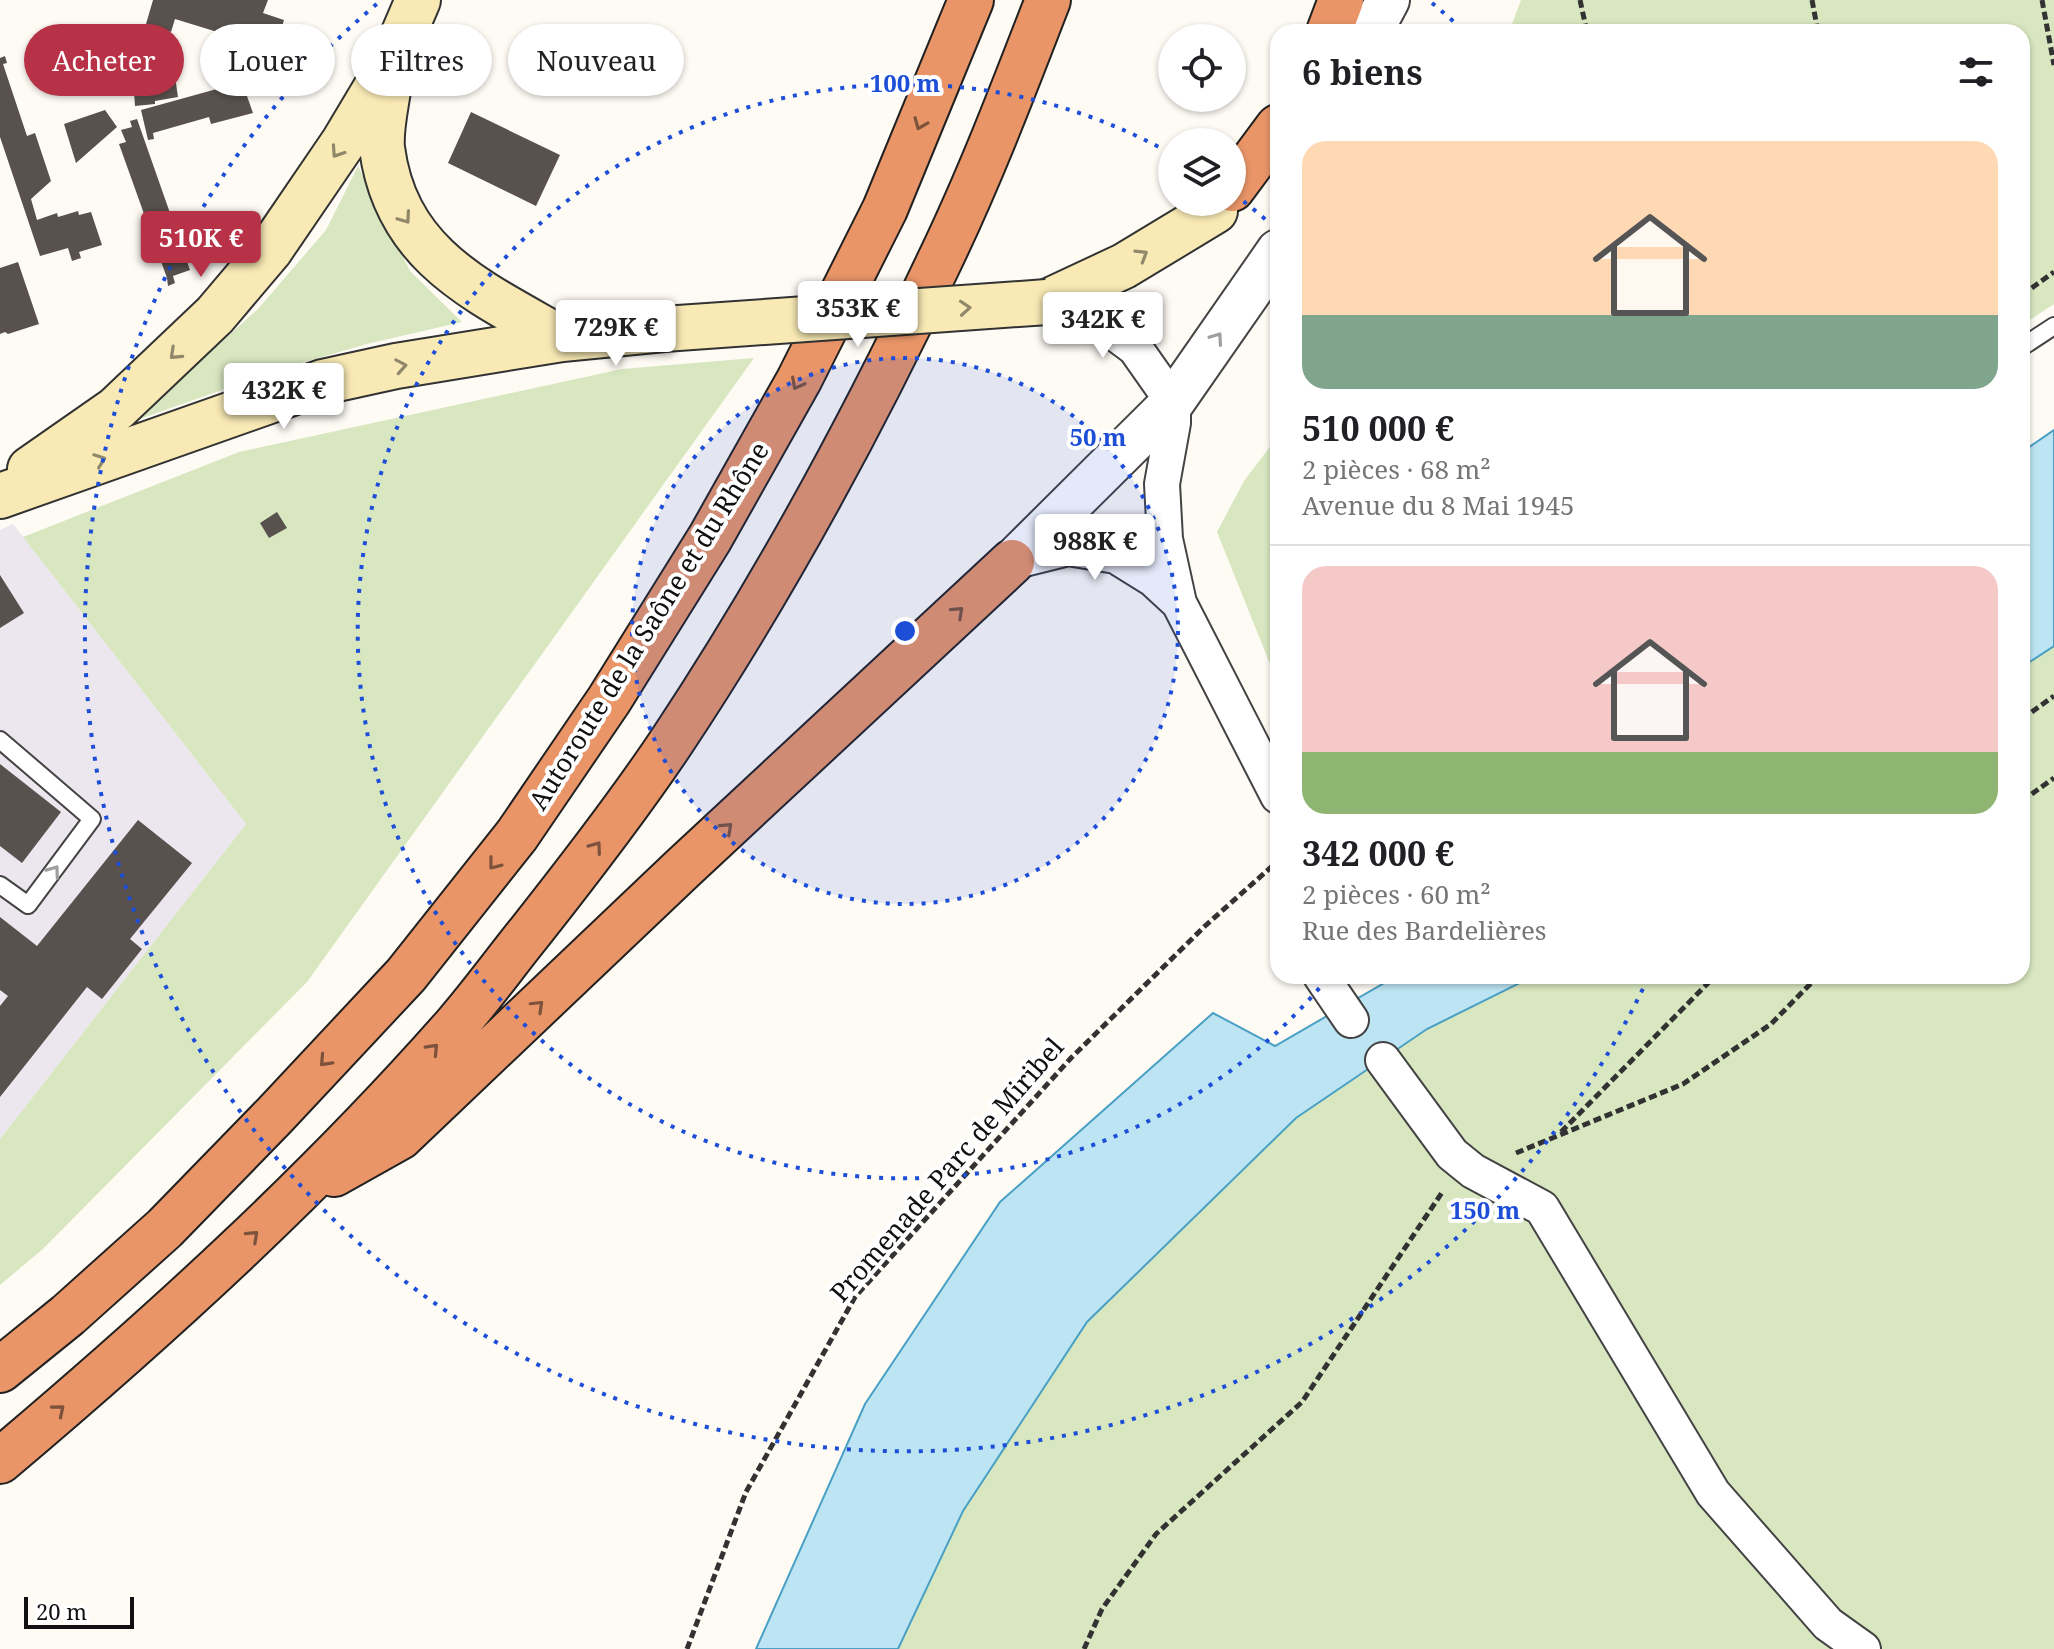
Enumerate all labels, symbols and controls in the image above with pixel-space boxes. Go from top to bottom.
chip: Acheter [24,24,184,96]
chip: Louer [200,24,335,96]
chip: Filtres [351,24,492,96]
chip: Nouveau [508,24,684,96]
map controls [1158,24,1246,216]
button: locate [1158,24,1246,112]
text: 6 biens [1302,49,1423,95]
icon: filters [1954,50,1998,94]
text: 100 m [870,66,941,99]
one-way arrow [913,116,929,130]
button: layers [1158,128,1246,216]
one-way arrow [332,143,347,157]
icon: home [1578,193,1722,337]
one-way arrow [395,210,410,224]
pin: 510K € [136,211,266,279]
text: 510K € [159,219,243,255]
one-way arrow [1133,250,1148,265]
pin: 353K € [793,281,923,349]
text: 353K € [816,289,900,325]
pin: 342K € [1038,292,1168,360]
one-way arrow [959,299,972,316]
pin: 729K € [551,300,681,368]
text: 342K € [1061,300,1145,336]
text: 729K € [574,308,658,344]
one-way arrow [1207,333,1222,347]
one-way arrow [170,344,184,359]
one-way arrow [394,358,408,375]
pin: 432K € [219,363,349,431]
text: 432K € [242,371,326,407]
one-way arrow [791,376,806,390]
text: 510 000 € [1302,405,1454,451]
text: 50 m [1069,420,1127,453]
street label: Autoroute de la Saône et du Rhône [520,435,777,816]
text: 2 pièces · 68 m² [1302,451,1491,487]
one-way arrow [92,453,106,469]
text: Avenue du 8 Mai 1945 [1302,487,1574,523]
pin: 988K € [1030,514,1160,582]
text: 988K € [1053,522,1137,558]
one-way arrow [949,607,963,622]
centre of rings [891,617,919,645]
icon: home [1578,618,1722,762]
one-way arrow [717,823,732,837]
text: 342 000 € [1302,830,1454,876]
one-way arrow [586,841,601,855]
one-way arrow [489,855,504,869]
one-way arrow [44,865,59,879]
text: 2 pièces · 60 m² [1302,876,1491,912]
text: Rue des Bardelières [1302,912,1547,948]
one-way arrow [529,1001,543,1015]
street label: Promenade Parc de Miribel [821,1029,1071,1309]
one-way arrow [424,1044,438,1058]
one-way arrow [321,1052,335,1067]
text: 150 m [1450,1193,1521,1226]
one-way arrow [244,1231,258,1246]
one-way arrow [50,1405,65,1420]
scale bar [24,1593,134,1629]
text: 20 m [36,1596,87,1626]

